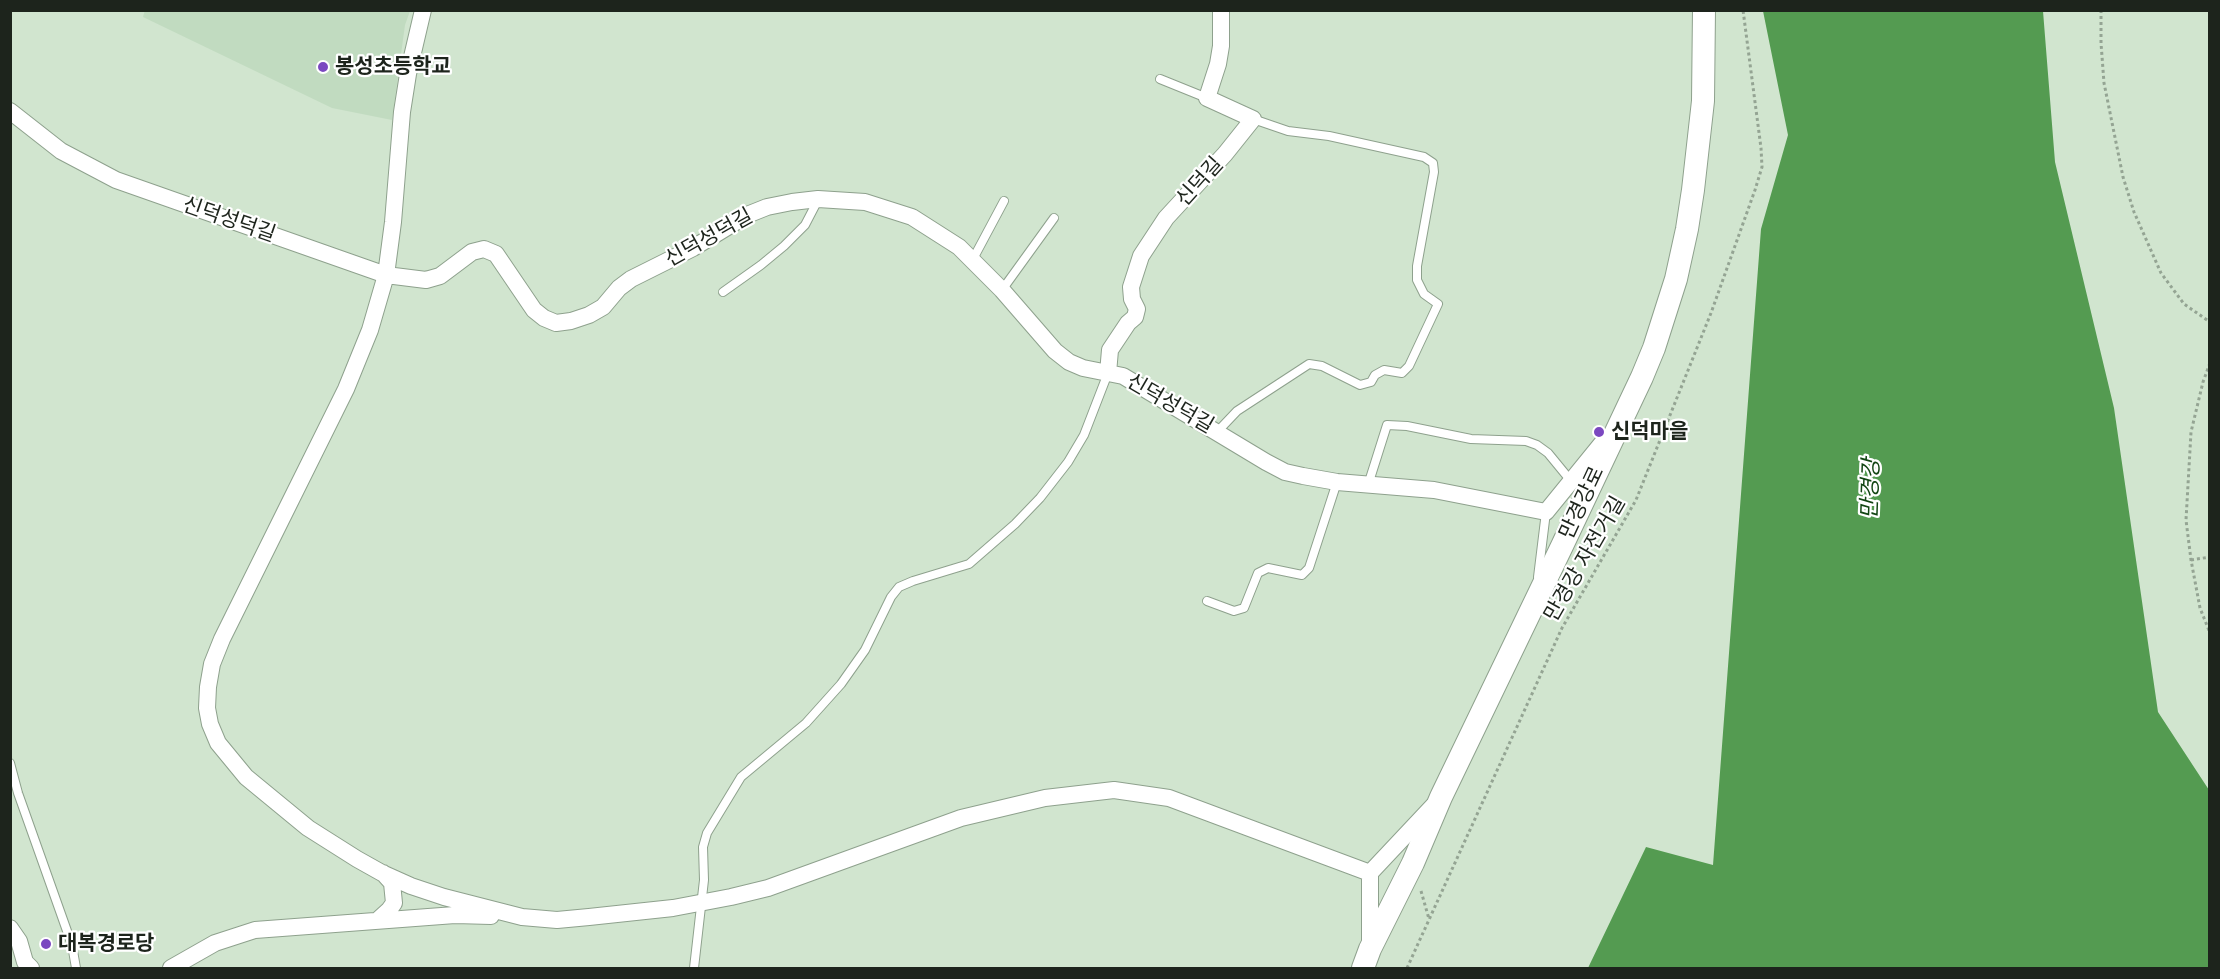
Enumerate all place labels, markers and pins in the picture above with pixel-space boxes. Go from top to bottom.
place label: 봉성초등학교 [335,54,451,80]
marker: 봉성초등학교 [316,60,330,74]
place label: 신덕마을 [1611,419,1688,445]
marker: 신덕마을 [1592,425,1606,439]
place label: 대복경로당 [58,931,155,957]
marker: 대복경로당 [39,937,53,951]

